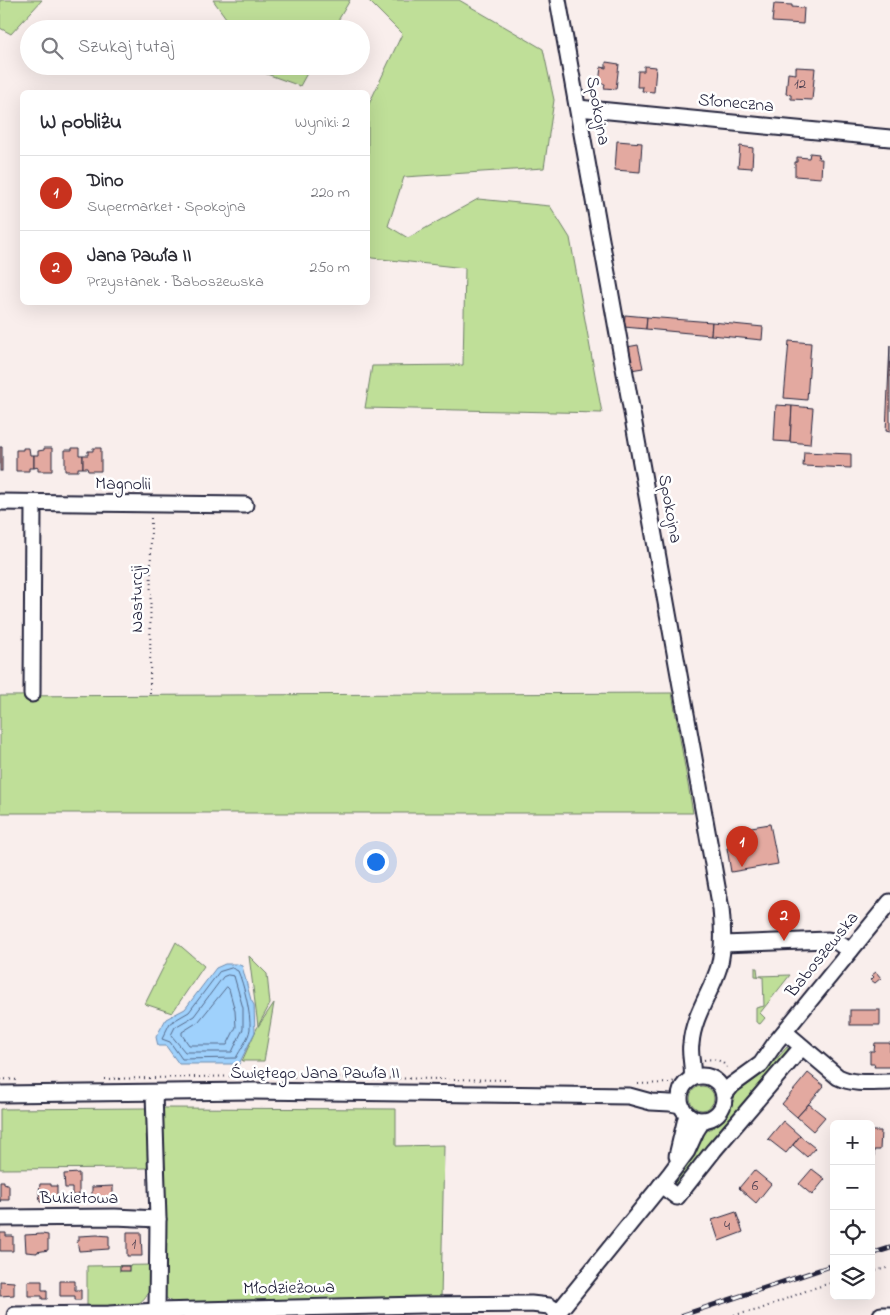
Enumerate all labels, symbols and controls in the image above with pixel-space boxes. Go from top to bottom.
search box [20,20,370,75]
icon: search [38,34,66,62]
text: Szukaj tutaj [78,34,174,61]
house number: 12 [794,73,807,95]
street label: Spokojna [578,75,616,147]
street label: Słoneczna [697,88,775,120]
text: W pobliżu [40,108,122,138]
text: Wyniki: 2 [295,111,350,135]
text: Dino [87,168,124,195]
text: 1 [53,181,59,205]
text: 220 m [311,181,350,205]
text: Supermarket · Spokojna [87,195,246,219]
text: Jana Pawła II [87,243,191,270]
text: 2 [52,256,60,280]
text: 250 m [310,256,350,280]
text: Przystanek · Baboszewska [87,270,264,294]
street label: Magnolii [95,472,151,499]
street label: Spokojna [650,473,688,545]
street label: Nasturcji [125,565,151,633]
pin: 1 [726,826,758,867]
your location [363,849,389,875]
pin: 2 [768,900,800,941]
street label: Baboszewska [780,906,866,1004]
street label: Świętego Jana Pawła II [230,1061,400,1088]
map controls [830,1120,875,1300]
button: + [830,1120,875,1165]
button: − [830,1165,875,1210]
house number: 6 [752,1175,759,1197]
street label: Bukietowa [39,1186,118,1212]
button: locate [830,1210,875,1255]
house number: 4 [724,1215,730,1237]
house number: 1 [132,1233,137,1255]
button: layers [830,1255,875,1300]
street label: Młodzieżowa [243,1275,335,1303]

